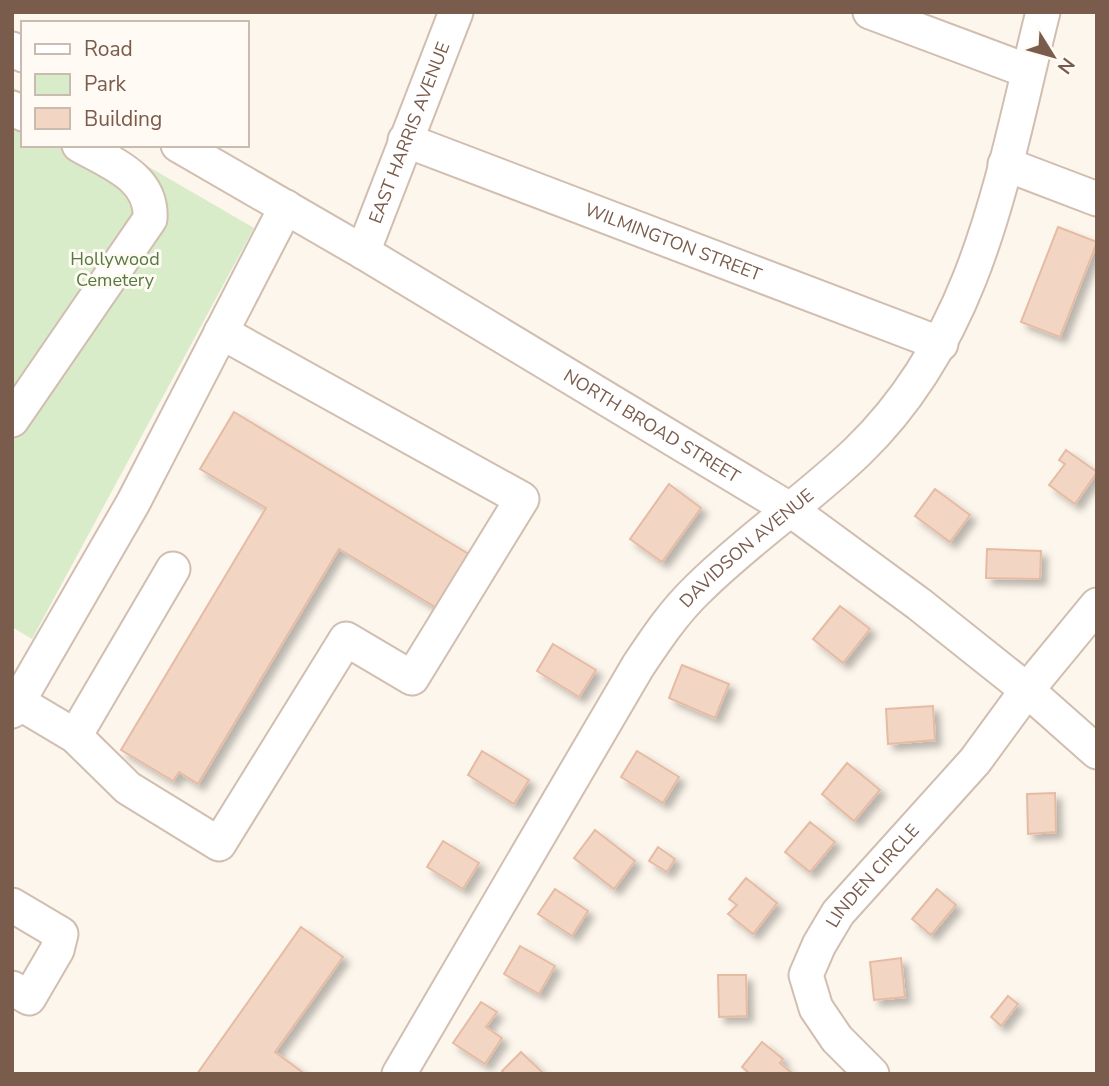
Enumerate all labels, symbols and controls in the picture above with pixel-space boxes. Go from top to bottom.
legend [21,21,248,147]
north arrow [1018,21,1088,91]
text: Road [84,35,133,63]
street label: EAST HARRIS AVENUE [363,38,455,227]
text: N [1051,52,1080,79]
text: Park [84,70,126,98]
text: Building [84,105,162,133]
street label: WILMINGTON STREET [581,198,765,287]
park label: Hollywood Cemetery [70,247,160,292]
street label: NORTH BROAD STREET [559,364,745,489]
street label: DAVIDSON AVENUE [674,483,819,613]
street label: LINDEN CIRCLE [820,819,925,932]

